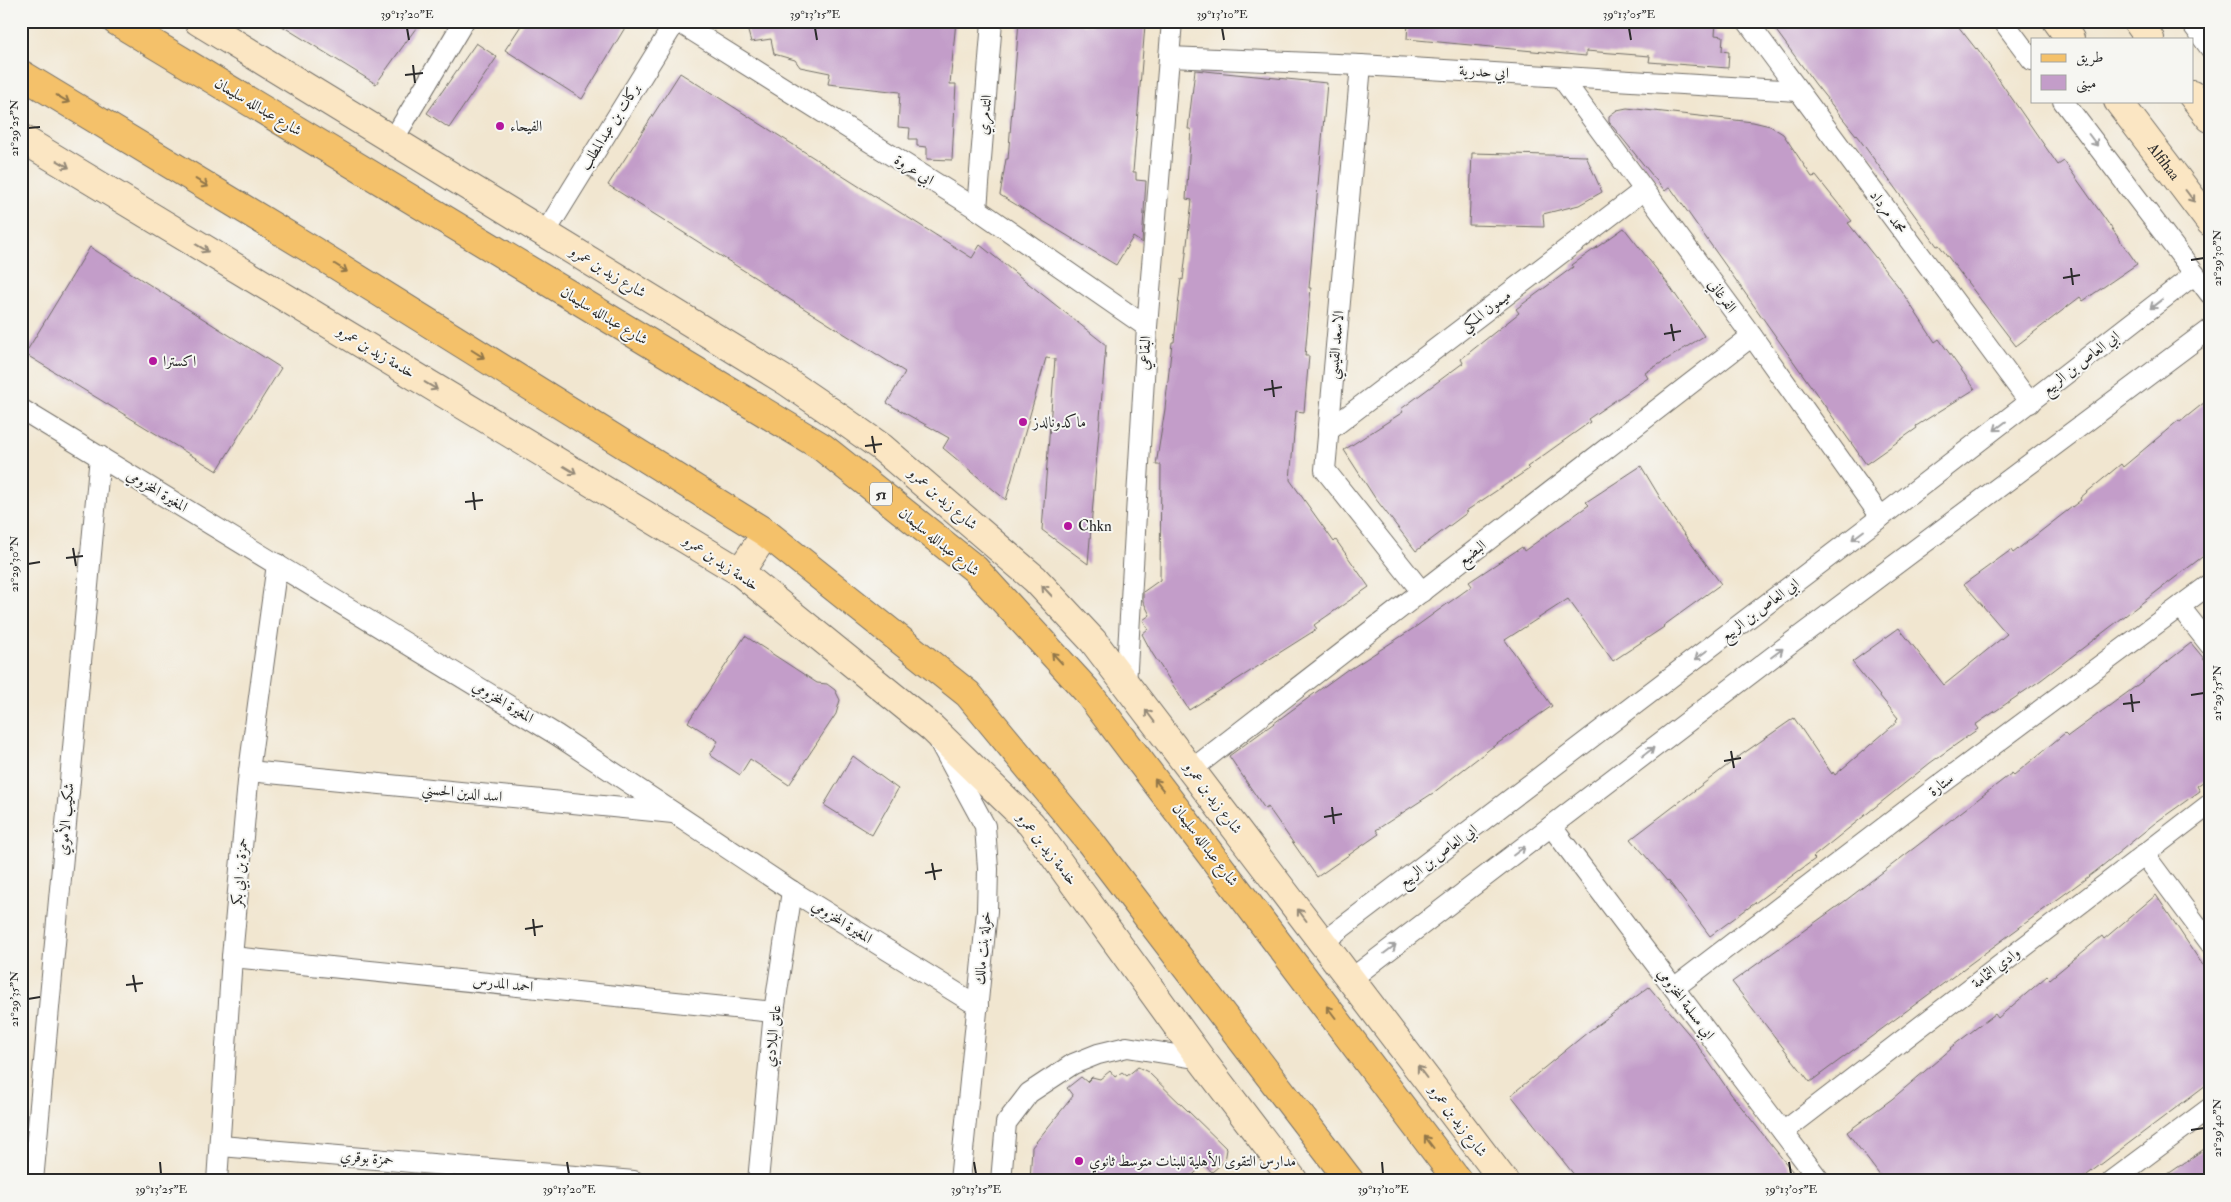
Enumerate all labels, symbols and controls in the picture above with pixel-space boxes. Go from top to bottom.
text: 39°13'20"E [380,7,434,22]
text: 39°13'15"E [790,7,841,22]
text: 39°13'10"E [1196,7,1248,22]
text: 39°13'05"E [1603,7,1655,22]
legend [2031,38,2194,102]
text: طريق [2076,48,2103,67]
street label: ابي حدرية [1458,61,1509,85]
street label: شارع عبدالله سليمان [209,73,305,143]
text: مبنى [2076,74,2096,94]
street label: بركات بن عبدالمطلب [576,80,644,174]
street label: التدمري [974,94,998,136]
one-way arrow [55,95,69,105]
text: 21°29'25"N [7,99,22,157]
place label: الفيحاء [510,117,542,136]
marker: الفيحاء [494,120,506,132]
one-way arrow [2087,133,2098,146]
street label: Alfihaa [2143,138,2185,185]
street label: ابي عروة [890,150,937,191]
one-way arrow [55,159,69,169]
one-way arrow [194,179,208,189]
street label: محمد مرداد [1865,186,1911,239]
one-way arrow [2184,189,2195,202]
text: 21°29'30"N [2210,229,2225,286]
street label: شارع زيد بن عمرو [563,241,650,305]
one-way arrow [194,243,208,253]
one-way arrow [333,263,347,273]
street label: الفرغاني [1702,275,1741,318]
street label: شارع عبدالله سليمان [555,282,651,352]
street label: ميمون المكي [1457,286,1517,339]
one-way arrow [2150,299,2163,310]
street label: الاسعد القيسي [1324,310,1352,381]
street label: خدمة زيد بن عمرو [332,320,418,383]
street label: ابي العاص بن الربيع [2038,327,2126,402]
street label: البقاعي [1135,335,1157,371]
one-way arrow [471,349,485,359]
place label: اكسترا [163,352,196,371]
marker: اكسترا [147,355,159,367]
one-way arrow [424,381,438,391]
place label: ماكدونالدز [1031,413,1086,432]
marker: ماكدونالدز [1017,416,1029,428]
one-way arrow [1994,420,2007,431]
street label: شارع زيد بن عمرو [901,462,981,536]
street label: المغيرة المخزومي [122,465,191,518]
one-way arrow [563,465,577,475]
road number: 51 [870,482,892,506]
street label: شارع عبدالله سليمان [893,504,983,583]
place label: Chkn [1078,517,1112,536]
marker: Chkn [1062,520,1074,532]
street label: خدمة زيد بن عمرو [678,530,762,595]
one-way arrow [1852,530,1865,541]
text: 21°29'30"N [7,535,22,592]
street label: البضيع [1454,536,1493,573]
street label: ابي العاص بن الربيع [1717,574,1806,649]
one-way arrow [1041,585,1053,598]
one-way arrow [1770,648,1783,659]
one-way arrow [1695,650,1708,661]
one-way arrow [1051,652,1063,665]
text: 21°29'35"N [2210,665,2225,721]
street label: المغيرة المخزومي [468,676,537,729]
one-way arrow [1145,710,1156,723]
one-way arrow [1641,747,1655,757]
street label: شارع زيد بن عمرو [1176,757,1246,840]
street label: ستارة [1924,769,1958,801]
street label: اسد الدين الحسني [421,779,503,811]
one-way arrow [1154,779,1165,792]
street label: شكيب الأموي [51,782,81,856]
street label: شارع عبدالله سليمان [1165,800,1242,892]
street label: خدمة زيد بن عمرو [1011,807,1081,889]
street label: ابي العاص بن الربيع [1395,820,1484,895]
street label: حمزة بن ابي بكر [227,837,254,910]
one-way arrow [1512,846,1526,856]
street label: المغيرة المخزومي [807,896,876,950]
one-way arrow [1297,909,1308,922]
street label: خولة بنت مالك [970,910,996,986]
street label: وادي الثمامة [1968,943,2025,994]
one-way arrow [1383,944,1396,955]
street label: ابي مسلمة المخزومي [1651,965,1719,1045]
text: 21°29'35"N [7,971,22,1027]
street label: احمد المدرس [472,971,534,997]
street label: عاتق البلادي [760,1004,788,1068]
one-way arrow [1326,1005,1336,1019]
one-way arrow [1416,1066,1427,1079]
street label: شارع زيد بن عمرو [1421,1080,1491,1163]
text: 21°29'40"N [2210,1098,2225,1157]
one-way arrow [1424,1135,1434,1149]
street label: حمزة بوقري [339,1146,395,1172]
place label: مدارس التقوى الأهلية للبنات متوسط ثانوي [1089,1150,1296,1173]
marker: مدارس التقوى الأهلية للبنات متوسط ثانوي [1073,1155,1085,1167]
text: 39°13'25"E [135,1182,187,1197]
text: 39°13'20"E [542,1182,596,1197]
text: 39°13'15"E [951,1182,1002,1197]
text: 39°13'10"E [1357,1182,1409,1197]
text: 39°13'05"E [1765,1182,1817,1197]

